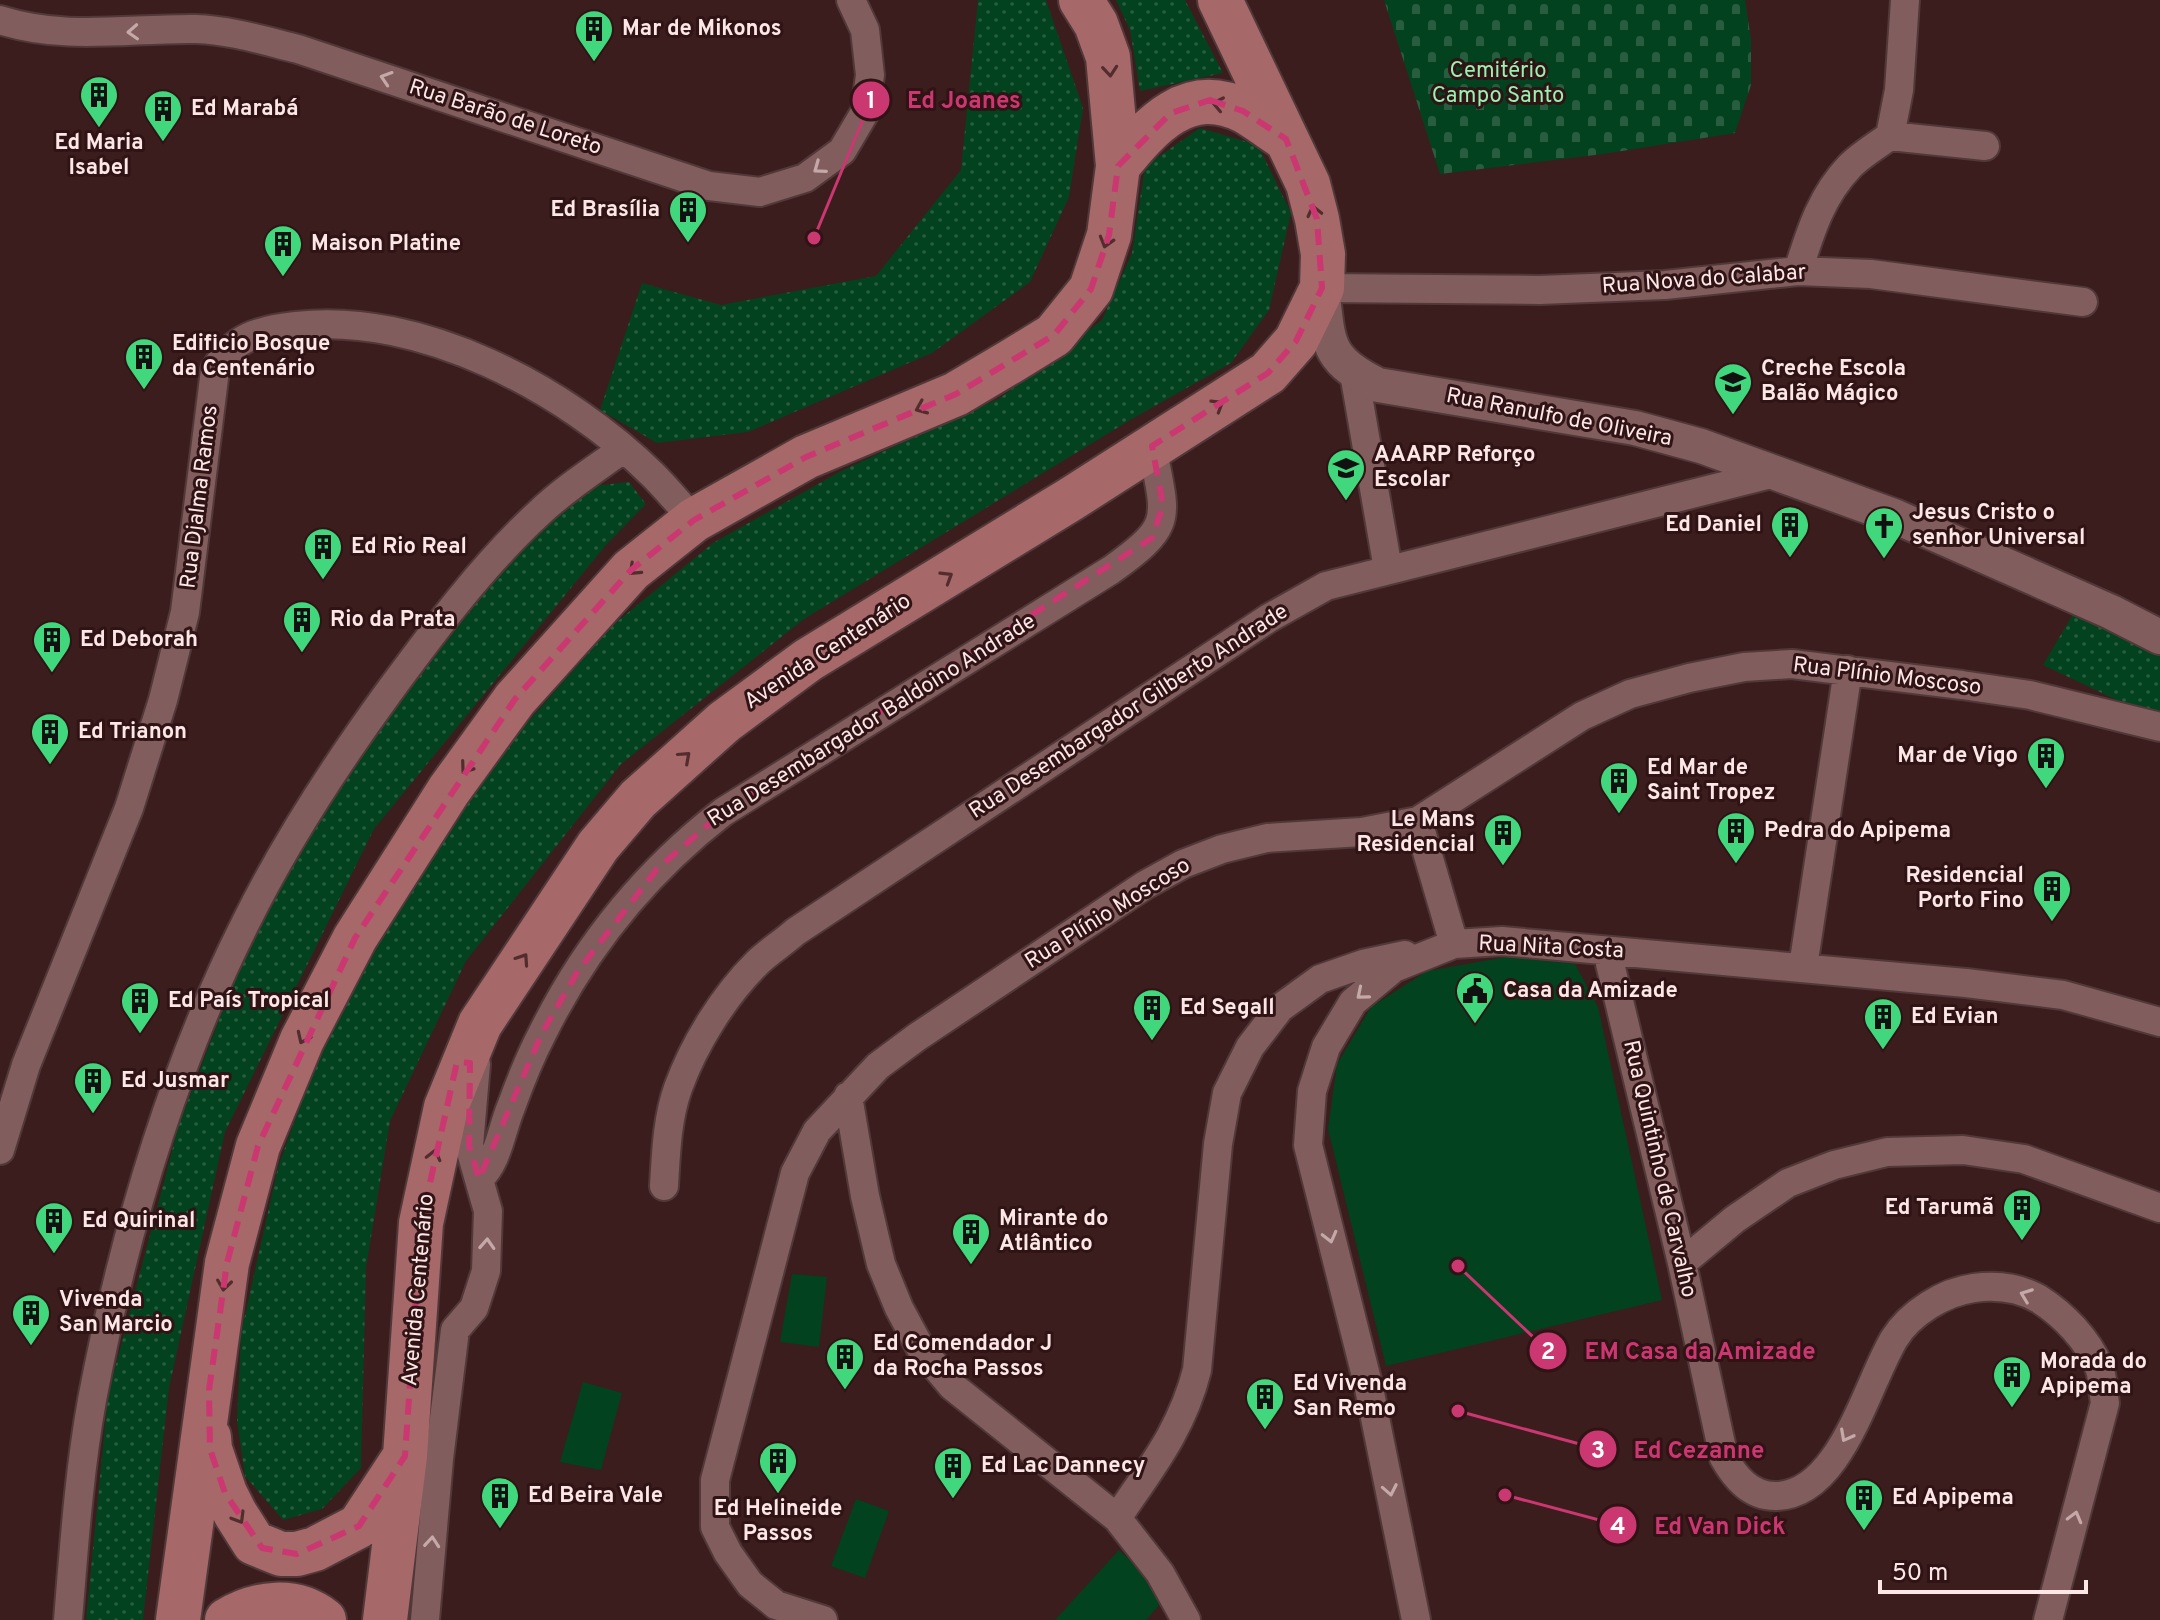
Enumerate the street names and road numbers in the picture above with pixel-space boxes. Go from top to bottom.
street label: Rua Barão de Loreto [405,74,605,162]
street label: Rua Nova do Calabar [1601,259,1808,301]
street label: Rua Ranulfo de Oliveira [1444,383,1674,453]
street label: Rua Djalma Ramos [175,404,225,590]
street label: Avenida Centenário [740,588,916,716]
street label: Rua Desembargador Gilberto Andrade [964,599,1294,825]
street label: Rua Desembargador Baldoino Andrade [703,608,1041,834]
street label: Rua Plínio Moscoso [1791,652,1983,702]
street label: Rua Plínio Moscoso [1020,852,1196,976]
street label: Rua Nita Costa [1478,931,1624,965]
street label: Rua Quintinho de Carvalho [1616,1038,1702,1300]
street label: Avenida Centenário [397,1193,441,1387]

